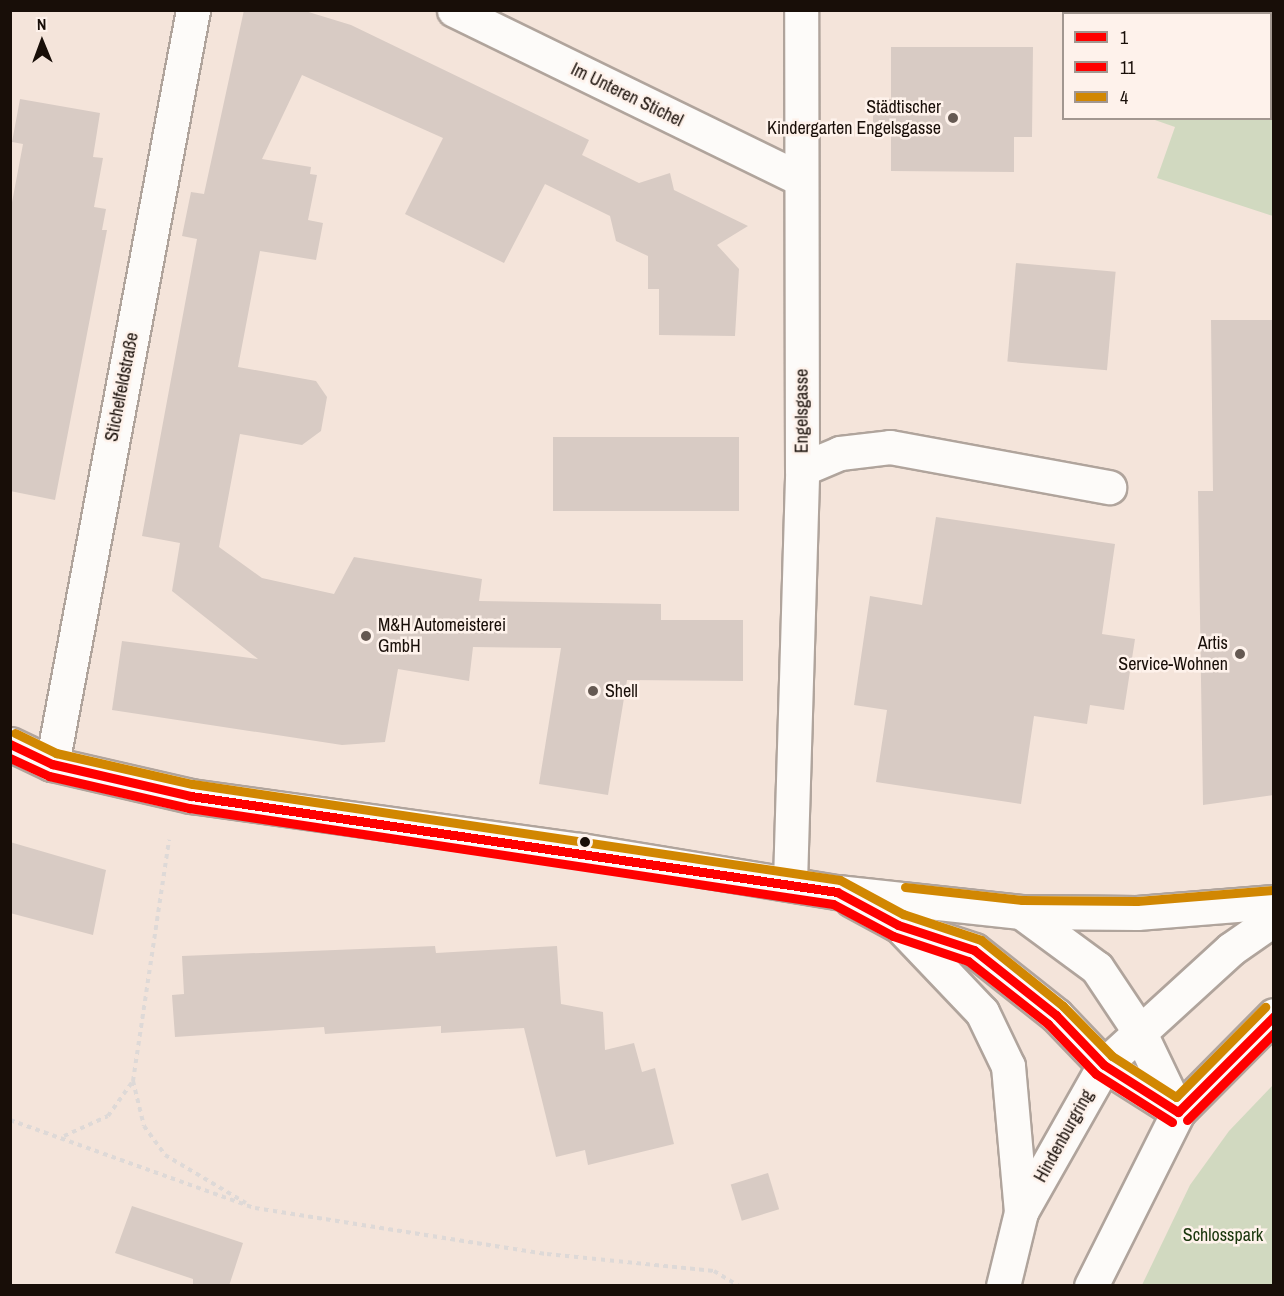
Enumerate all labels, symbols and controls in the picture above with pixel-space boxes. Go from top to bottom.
north arrow [12,12,72,72]
legend [1062,12,1272,120]
text: N [37,13,47,35]
text: 1 [1120,25,1128,50]
text: 11 [1120,55,1135,80]
street label: Im Unteren Stichel [567,59,687,131]
text: 4 [1120,85,1128,110]
place label: Städtischer Kindergarten Engelsgasse [767,97,941,140]
marker: Städtischer Kindergarten Engelsgasse [946,111,960,125]
street label: Stichelfeldstraße [101,331,143,443]
street label: Engelsgasse [791,369,813,453]
place label: M&H Automeisterei GmbH [378,615,507,658]
marker: M&H Automeisterei GmbH [359,629,373,643]
place label: Artis Service-Wohnen [1118,633,1228,676]
marker: Artis Service-Wohnen [1233,647,1247,661]
place label: Shell [605,680,638,702]
marker: Shell [586,684,600,698]
unlabelled marker [579,836,591,848]
street label: Hindenburgring [1030,1086,1098,1186]
park label: Schlosspark [1183,1224,1263,1246]

